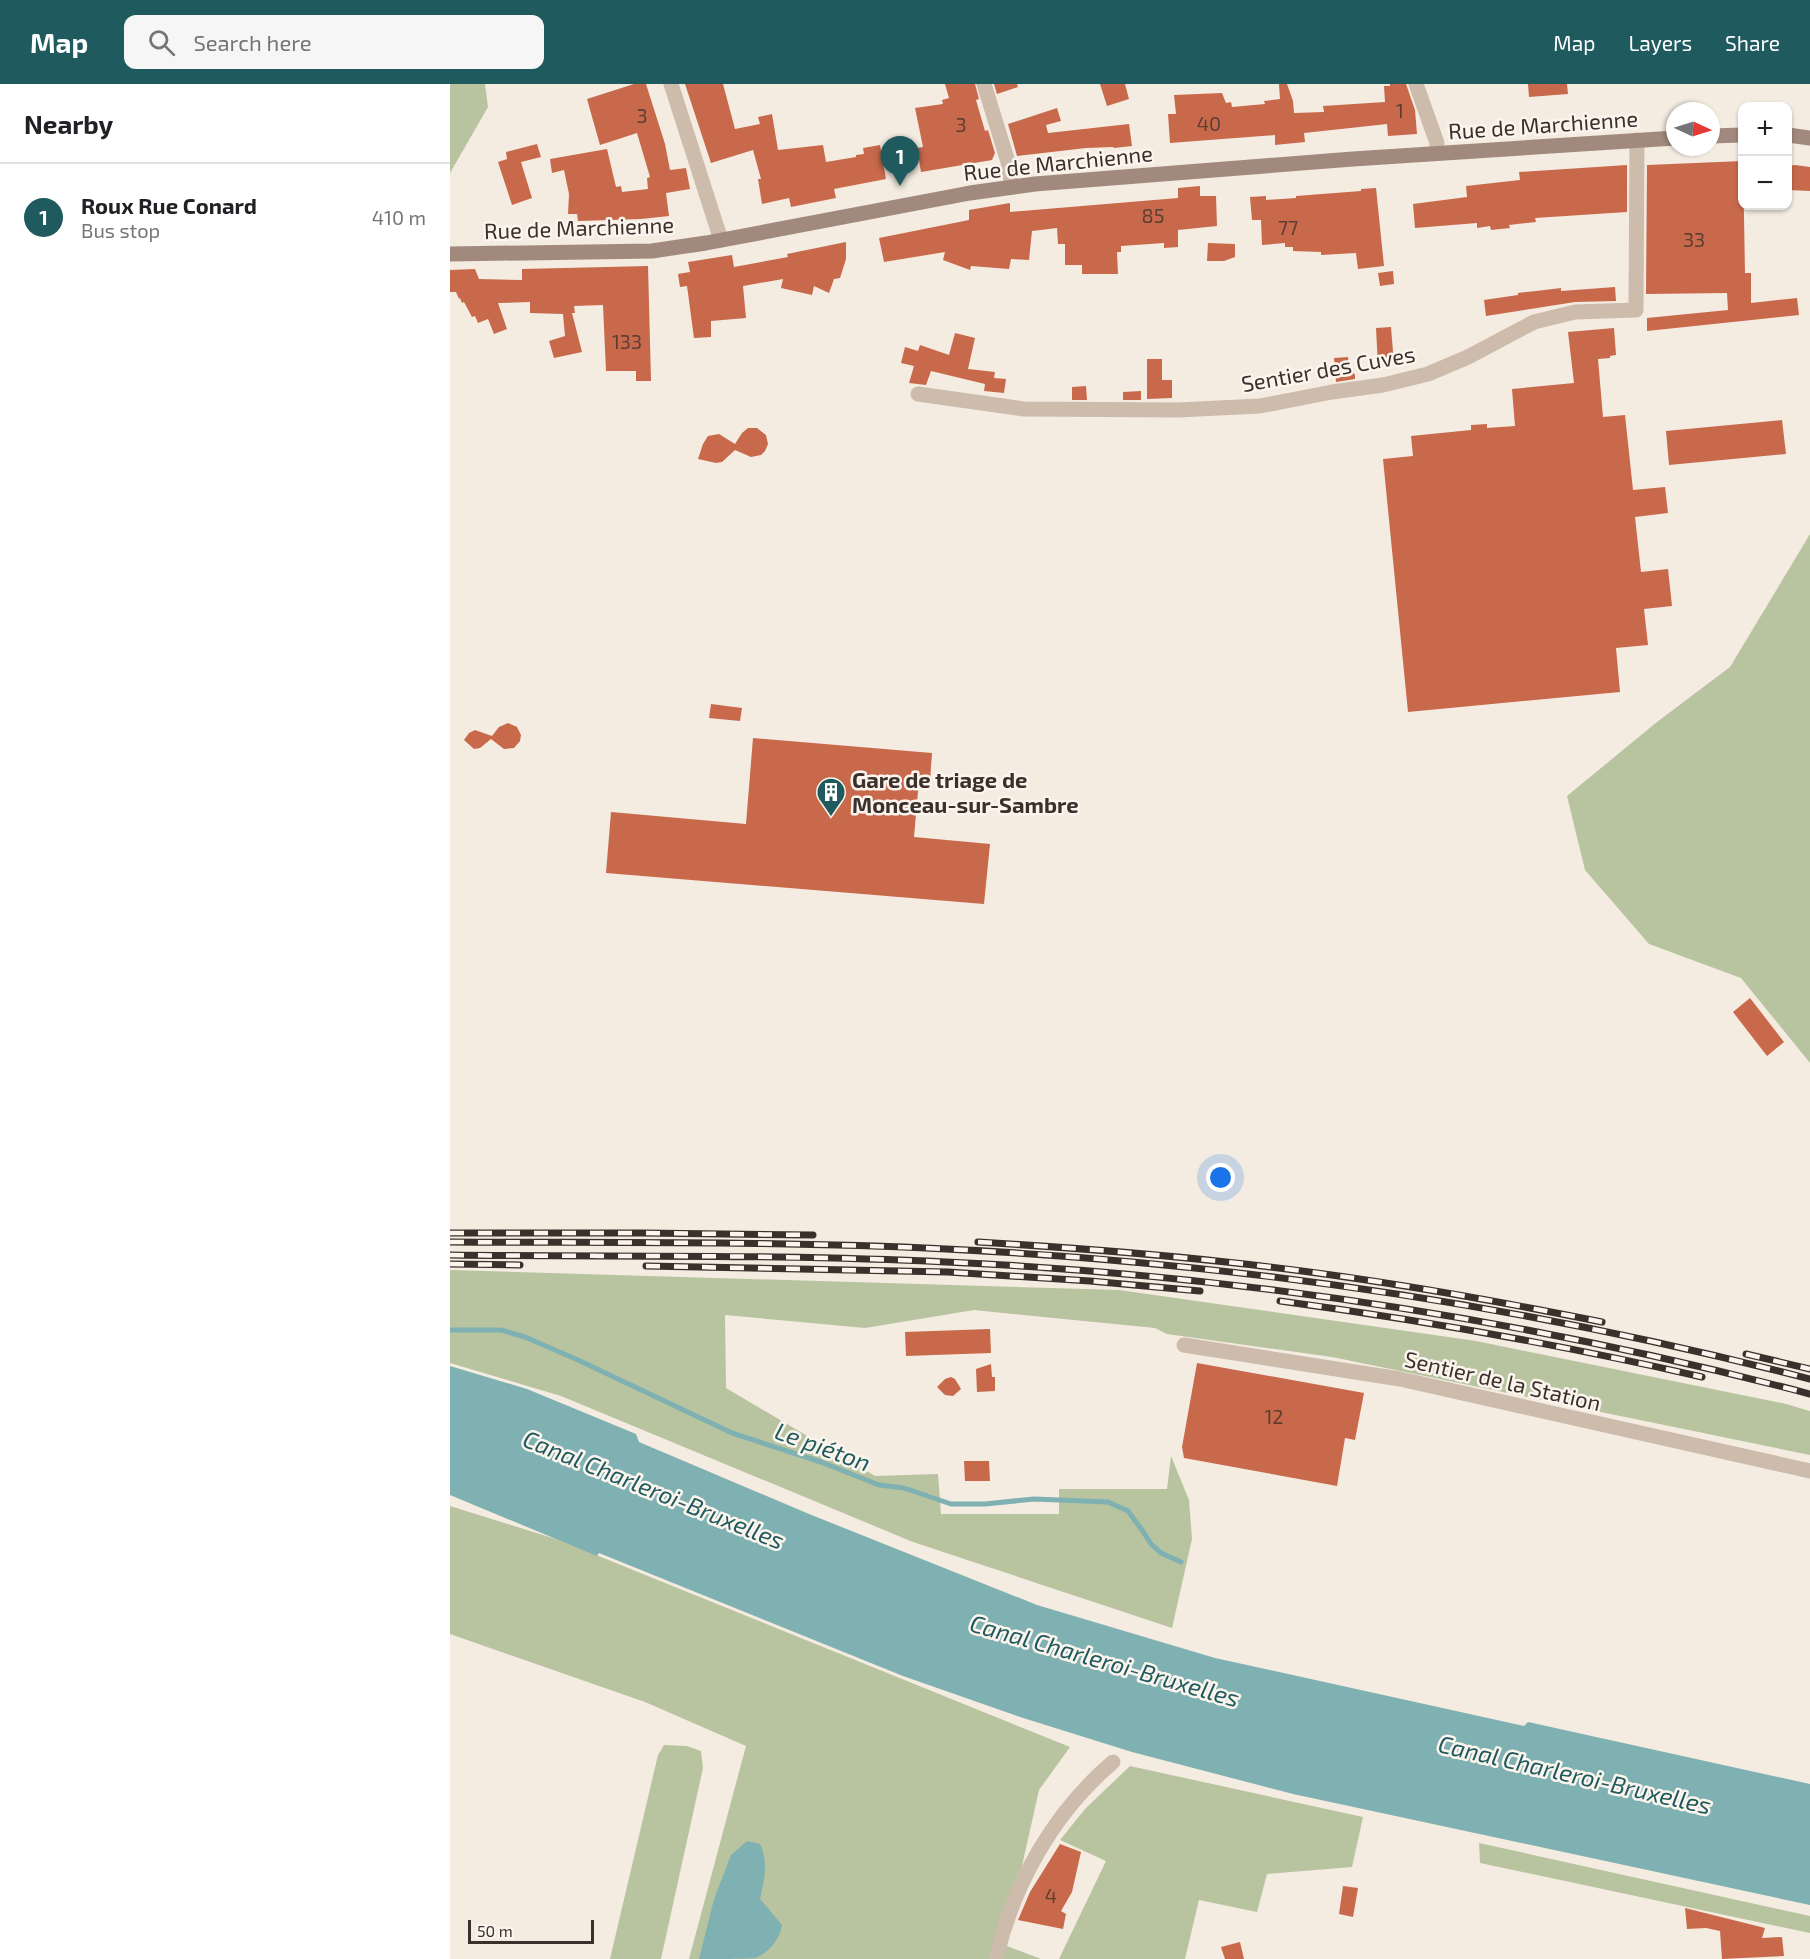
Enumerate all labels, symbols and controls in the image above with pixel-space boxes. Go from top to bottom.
search box [124,15,544,69]
text: Map [30,25,88,59]
icon: search [145,26,178,59]
text: Search here [193,29,312,55]
text: Map [1553,30,1595,55]
text: Layers [1628,30,1692,55]
text: Share [1725,30,1780,55]
house number: 1 [1396,98,1404,122]
north arrow [1666,102,1720,156]
map controls [1738,102,1792,210]
button: + [1738,102,1792,156]
house number: 3 [636,103,648,127]
street label: Rue de Marchienne [1447,104,1639,144]
text: Nearby [24,108,113,139]
house number: 40 [1197,111,1221,135]
house number: 3 [955,112,967,136]
pin: 1 [880,136,920,186]
street label: Rue de Marchienne [962,139,1154,185]
button: − [1738,156,1792,210]
text: Roux Rue Conard [81,192,257,218]
house number: 85 [1142,203,1164,227]
text: 1 [39,205,48,229]
text: 410 m [372,205,426,229]
street label: Rue de Marchienne [483,211,675,243]
house number: 77 [1278,215,1298,239]
text: Bus stop [81,218,160,242]
house number: 33 [1683,227,1705,251]
house number: 133 [612,329,642,353]
street label: Sentier des Cuves [1239,340,1417,396]
place label: Gare de triage de Monceau-sur-Sambre [852,766,1079,817]
building icon: Gare de triage de Monceau-sur-Sambre [815,776,847,818]
your location [1206,1163,1235,1192]
street label: Sentier de la Station [1402,1345,1604,1415]
house number: 12 [1264,1404,1284,1428]
water label: Le piéton [771,1415,875,1477]
water label: Canal Charleroi-Bruxelles [519,1423,789,1555]
water label: Canal Charleroi-Bruxelles [967,1608,1243,1712]
water label: Canal Charleroi-Bruxelles [1436,1728,1714,1820]
house number: 4 [1045,1883,1057,1907]
scale bar [468,1917,594,1944]
text: 50 m [477,1921,513,1940]

